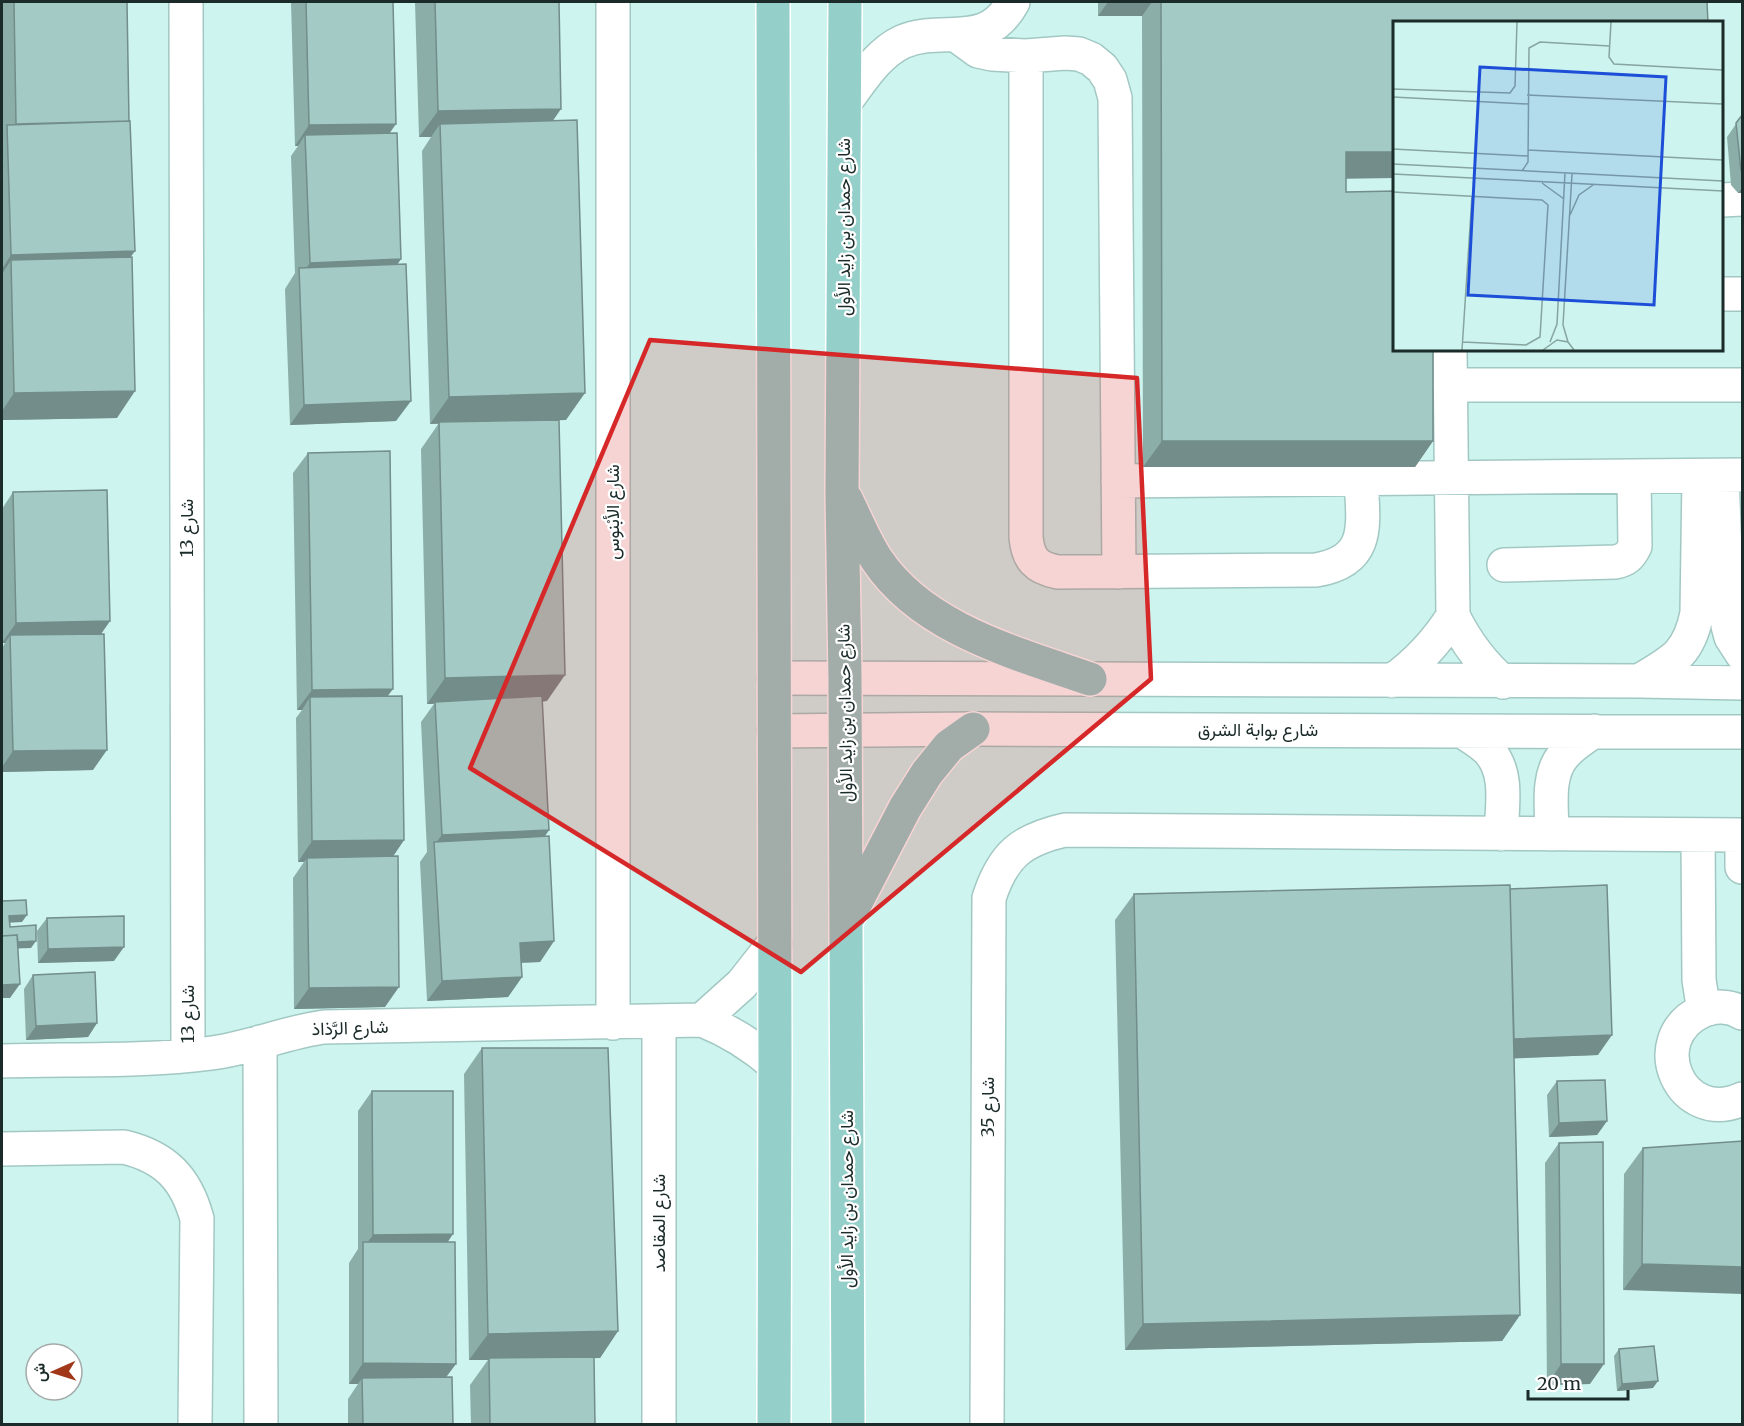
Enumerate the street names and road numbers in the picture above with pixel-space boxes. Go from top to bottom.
street label: شارع حمدان بن زايد الأول [832,138,856,316]
street label: شارع الأبْنوس [601,464,625,560]
street label: شارع 13 [175,499,199,557]
street label: شارع حمدان بن زايد الأول [831,624,859,802]
street label: شارع بوابة الشرق [1198,718,1318,742]
street label: شارع 13 [176,985,200,1043]
street label: شارع الرَّذاذ [311,1015,389,1041]
street label: شارع 35 [976,1077,1000,1137]
street label: شارع حمدان بن زايد الأول [835,1110,859,1288]
street label: شارع المقاصد [647,1174,671,1272]

